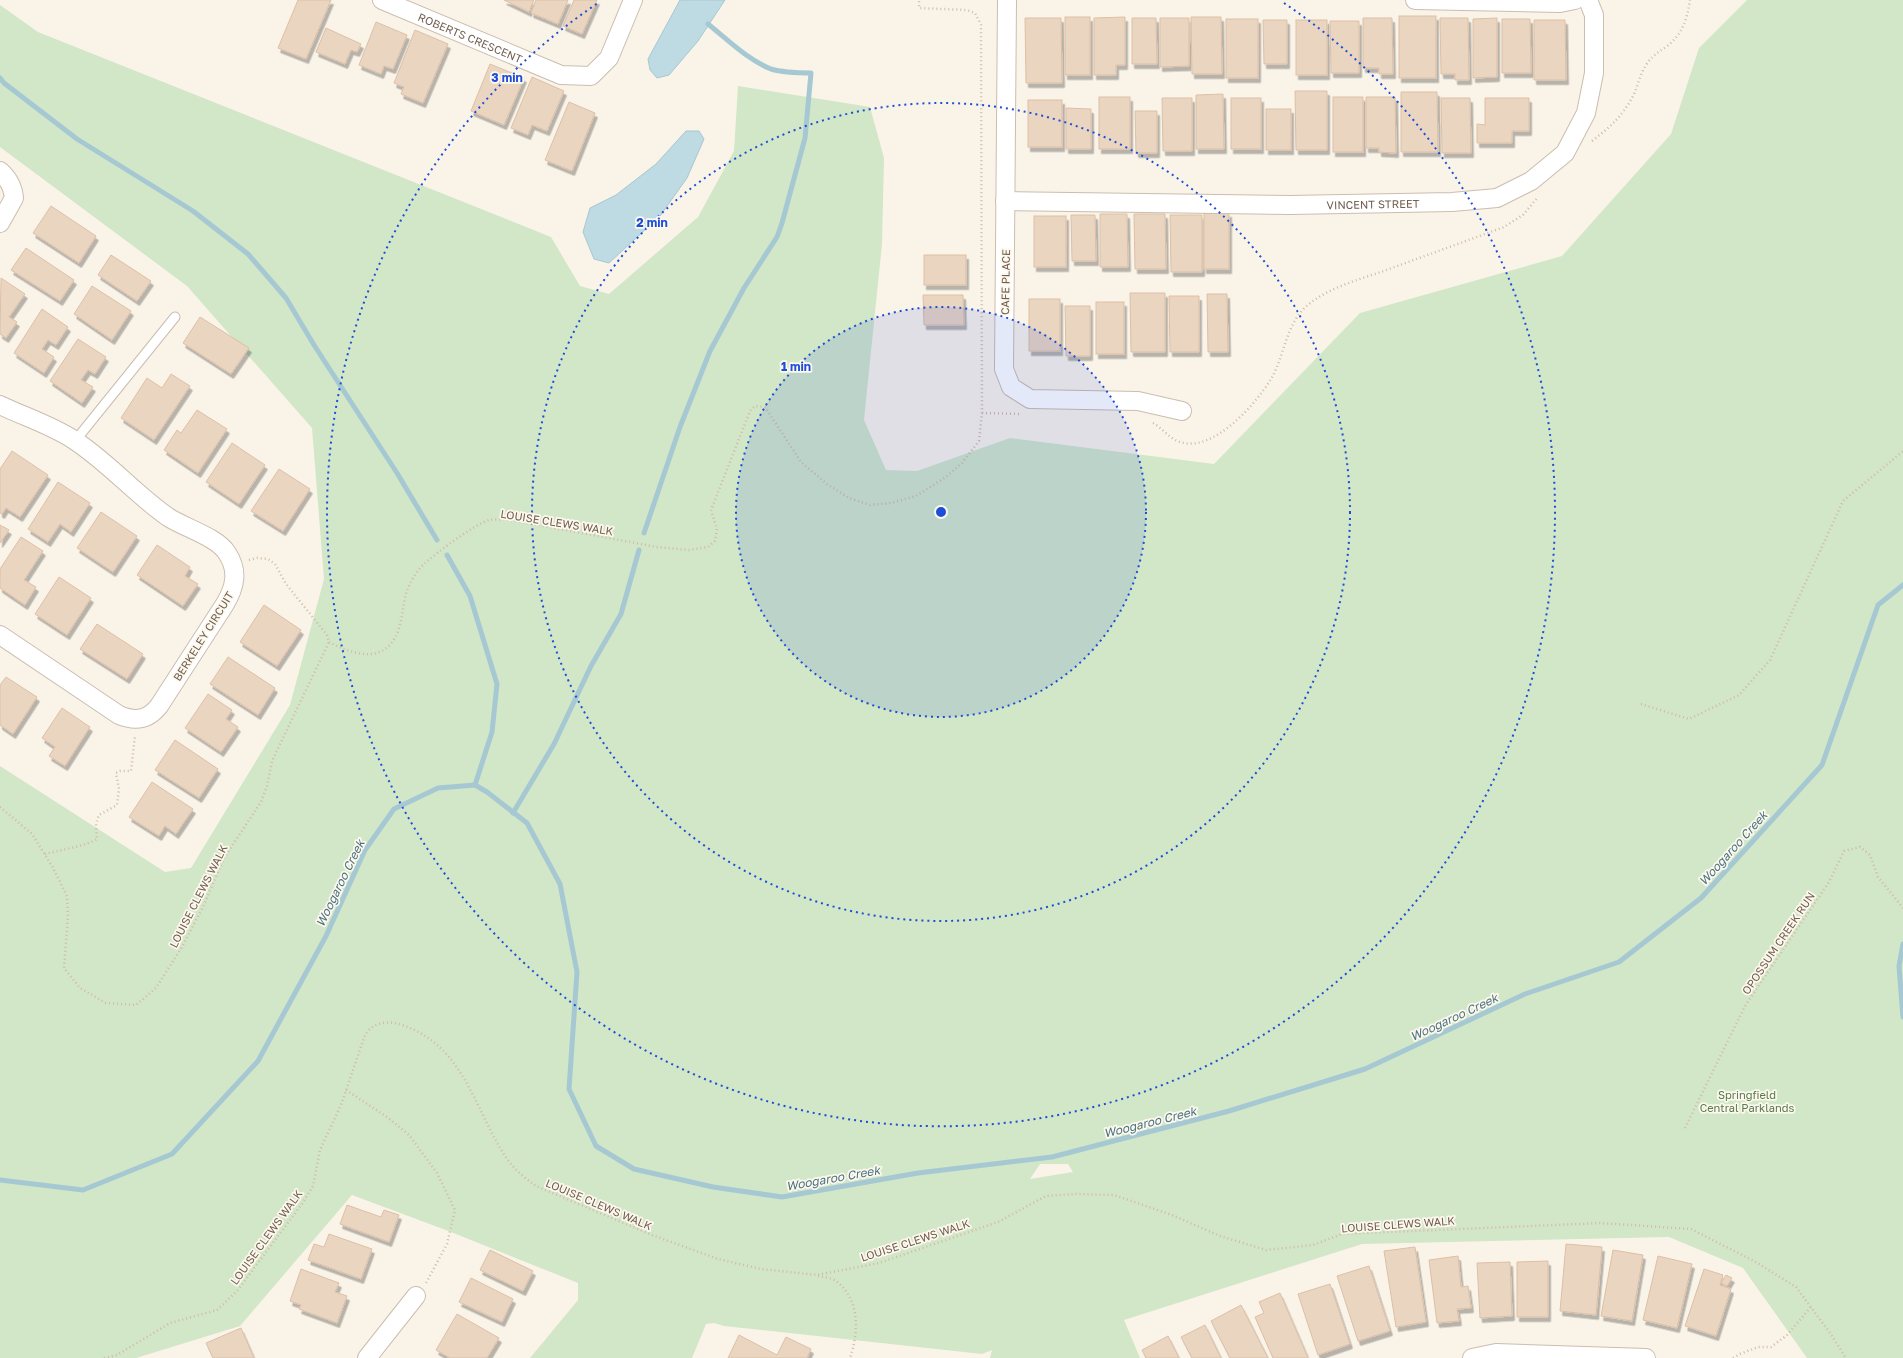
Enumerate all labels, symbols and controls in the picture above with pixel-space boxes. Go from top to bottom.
street label: ROBERTS CRESCENT [416,10,525,65]
text: 3 min [491,70,523,85]
street label: VINCENT STREET [1326,196,1420,211]
text: 2 min [636,215,668,230]
street label: CAFE PLACE [998,249,1012,315]
text: 1 min [781,359,811,374]
centre of rings [934,505,948,519]
street label: LOUISE CLEWS WALK [500,507,615,537]
street label: BERKELEY CIRCUIT [170,589,236,683]
water label: Woogaroo Creek [1696,807,1771,888]
water label: Woogaroo Creek [312,836,368,929]
street label: LOUISE CLEWS WALK [166,842,230,950]
street label: OPOSSUM CREEK RUN [1739,889,1817,997]
water label: Woogaroo Creek [1408,990,1501,1044]
park label: Springfield Central Parklands [1700,1088,1794,1114]
water label: Woogaroo Creek [1102,1103,1199,1141]
water label: Woogaroo Creek [785,1162,882,1194]
street label: LOUISE CLEWS WALK [544,1176,654,1232]
street label: LOUISE CLEWS WALK [227,1187,305,1287]
street label: LOUISE CLEWS WALK [1341,1214,1456,1234]
street label: LOUISE CLEWS WALK [859,1216,971,1264]

